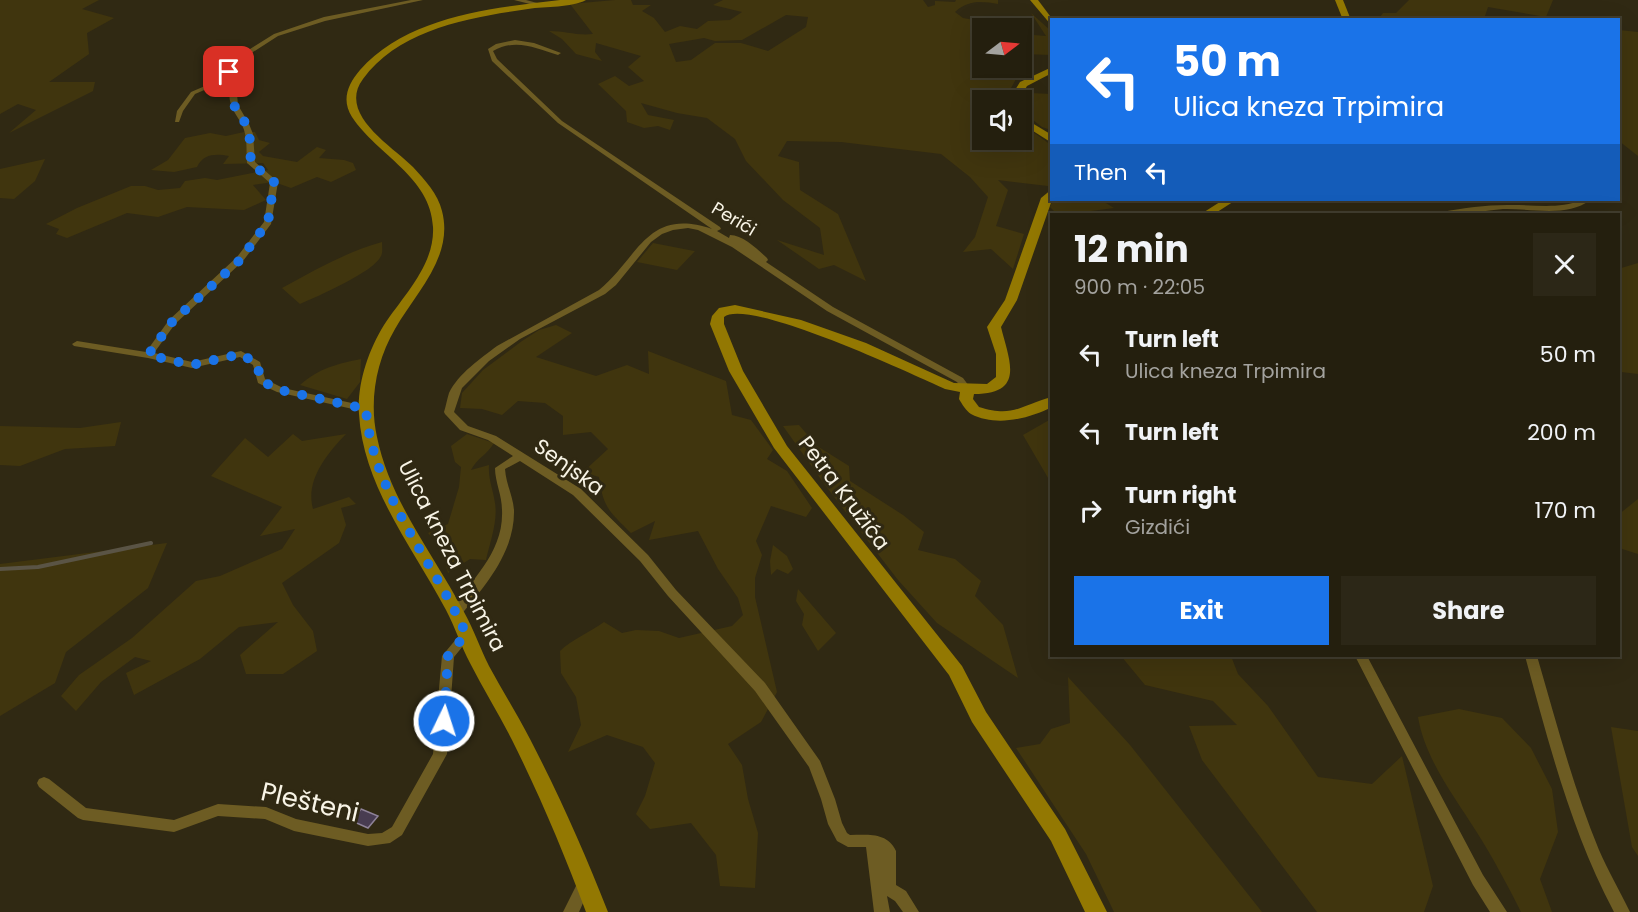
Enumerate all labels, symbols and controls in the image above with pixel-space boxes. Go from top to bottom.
north arrow [972,18,1032,78]
map controls [972,18,1032,150]
text: 50 m [1173,32,1281,91]
icon: left [1074,42,1152,120]
pin [203,46,254,97]
icon: arrive [212,55,245,88]
text: Ulica kneza Trpimira [1173,88,1444,125]
button: sound [972,90,1032,150]
icon: left [1140,156,1173,189]
text: Then [1074,157,1128,188]
street label: Perići [707,195,761,242]
text: 12 min [1074,224,1189,275]
button: close [1533,233,1596,296]
text: 900 m · 22:05 [1074,273,1205,301]
text: Turn left [1125,324,1219,355]
icon: left [1074,338,1107,371]
text: 50 m [1540,339,1596,370]
text: Ulica kneza Trpimira [1125,357,1326,385]
icon: left [1074,416,1107,449]
text: Turn left [1125,417,1219,448]
text: 200 m [1527,417,1596,448]
street label: Petra Kružića [792,430,897,556]
street label: Senjska [528,431,610,502]
street label: Ulica kneza Trpimira [392,455,513,656]
text: Turn right [1125,480,1236,511]
icon: right [1074,494,1107,527]
text: 170 m [1535,495,1596,526]
text: Gizdići [1125,513,1190,541]
button: Exit [1074,576,1329,645]
button: Share [1341,576,1596,645]
position arrow [412,689,476,753]
street label: Plešteni [257,773,363,831]

